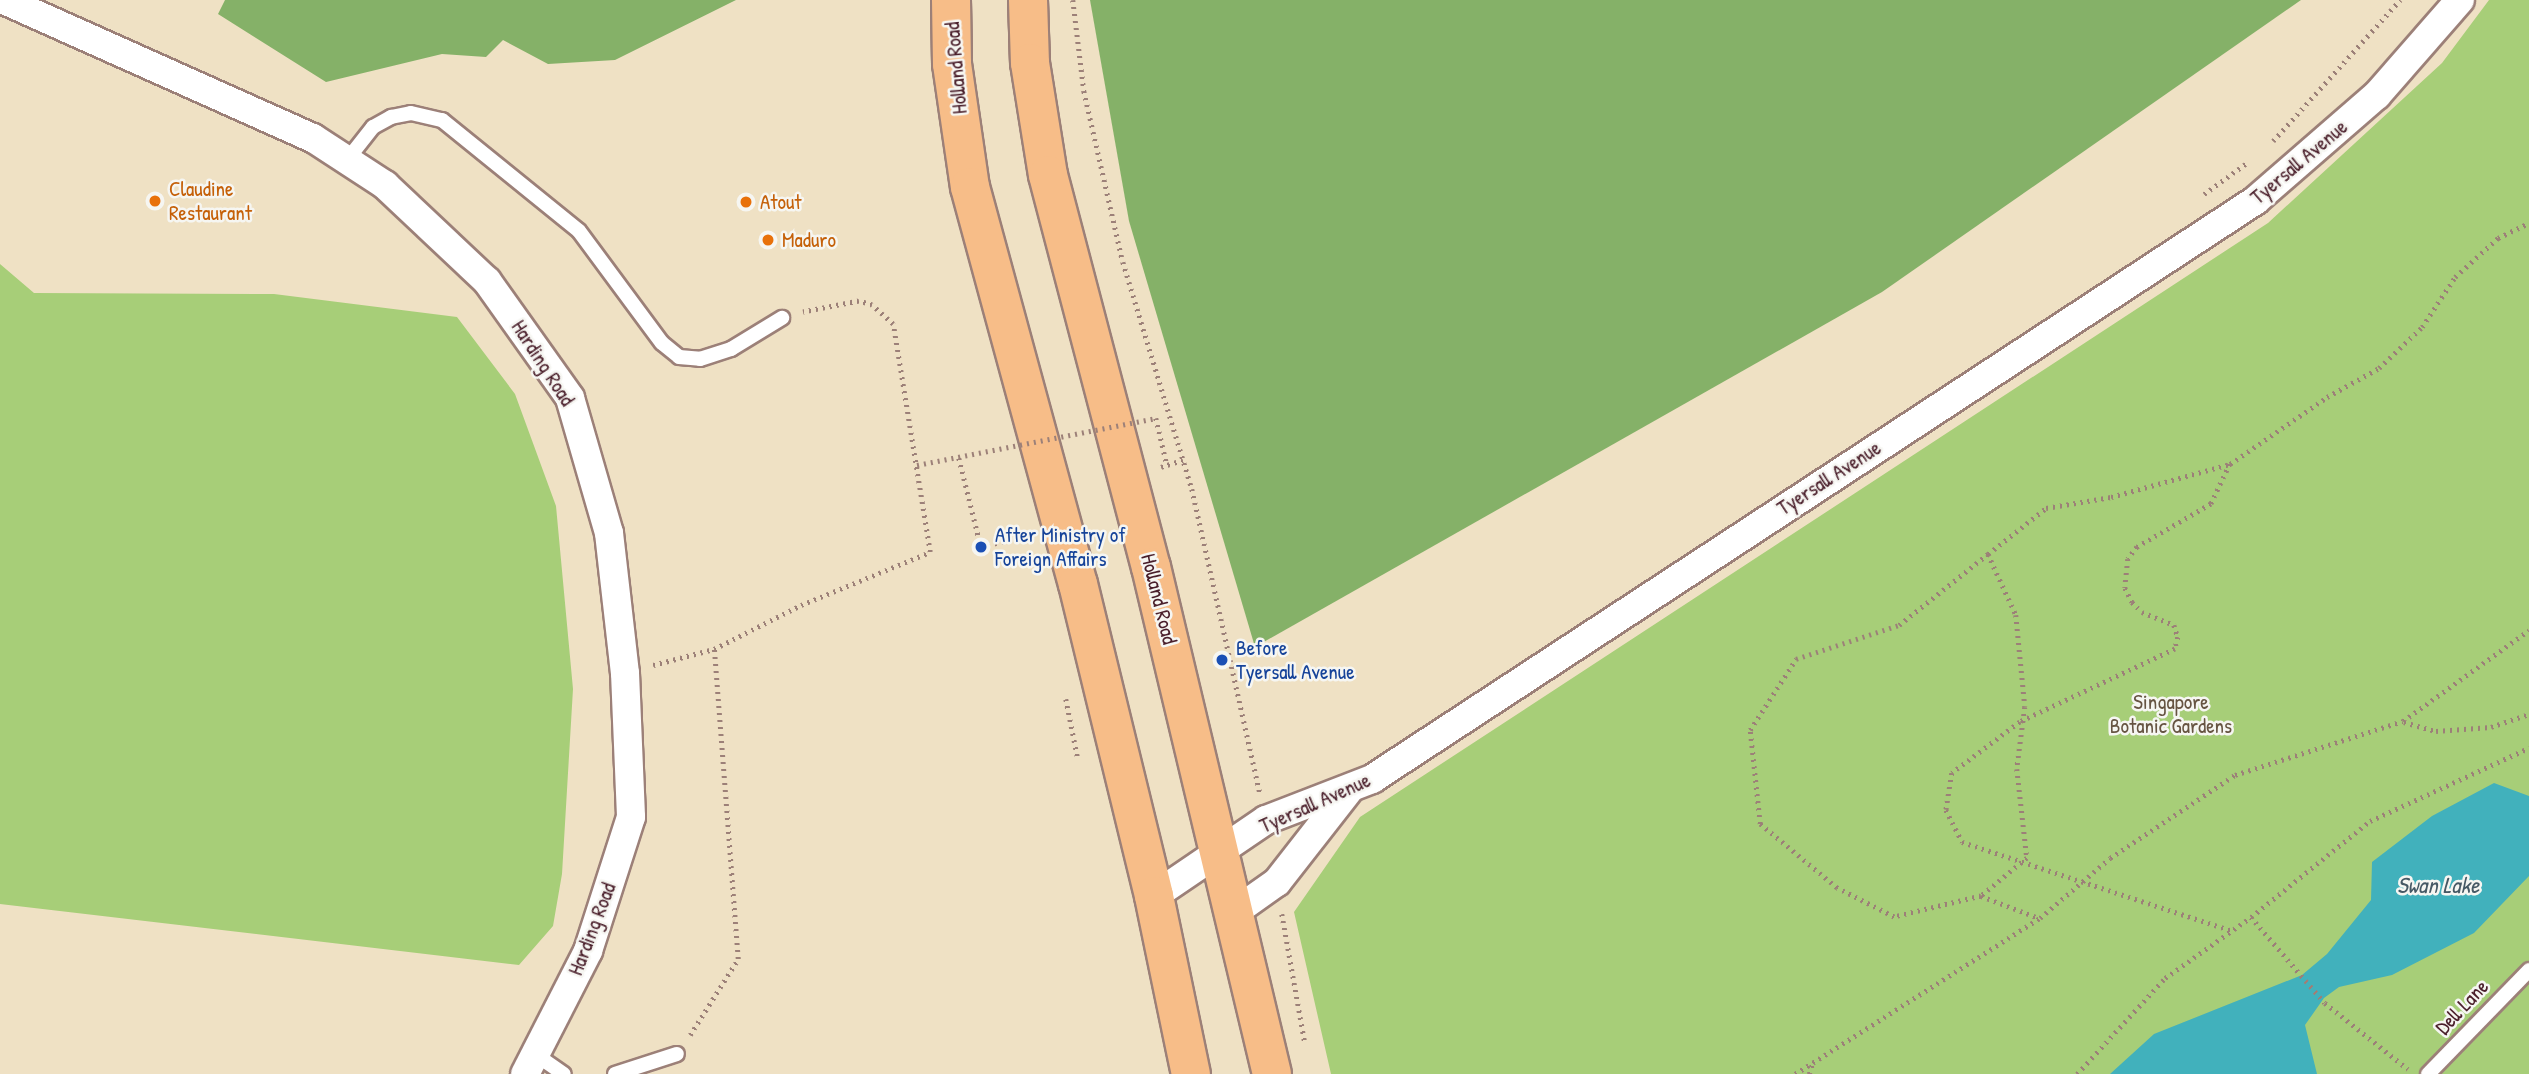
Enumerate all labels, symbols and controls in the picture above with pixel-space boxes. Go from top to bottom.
street label: Holland Road [939,21,973,115]
street label: Tyersall Avenue [2245,114,2353,210]
place label: Claudine Restaurant [169,176,252,226]
place label: Atout [760,189,802,215]
marker: Claudine Restaurant [147,193,163,209]
marker: Atout [738,194,754,210]
place label: Maduro [782,227,836,253]
marker: Maduro [760,232,776,248]
street label: Harding Road [506,315,580,411]
street label: Tyersall Avenue [1772,435,1886,521]
place label: After Ministry of Foreign Affairs [995,522,1126,572]
marker: After Ministry of Foreign Affairs [973,539,989,555]
street label: Holland Road [1136,551,1182,647]
place label: Before Tyersall Avenue [1236,635,1355,685]
marker: Before Tyersall Avenue [1214,652,1230,668]
park label: Singapore Botanic Gardens [2110,689,2232,739]
street label: Tyersall Avenue [1256,767,1374,839]
water label: Swan Lake [2397,871,2479,899]
street label: Harding Road [563,879,621,979]
street label: Dell Lane [2430,974,2494,1040]

